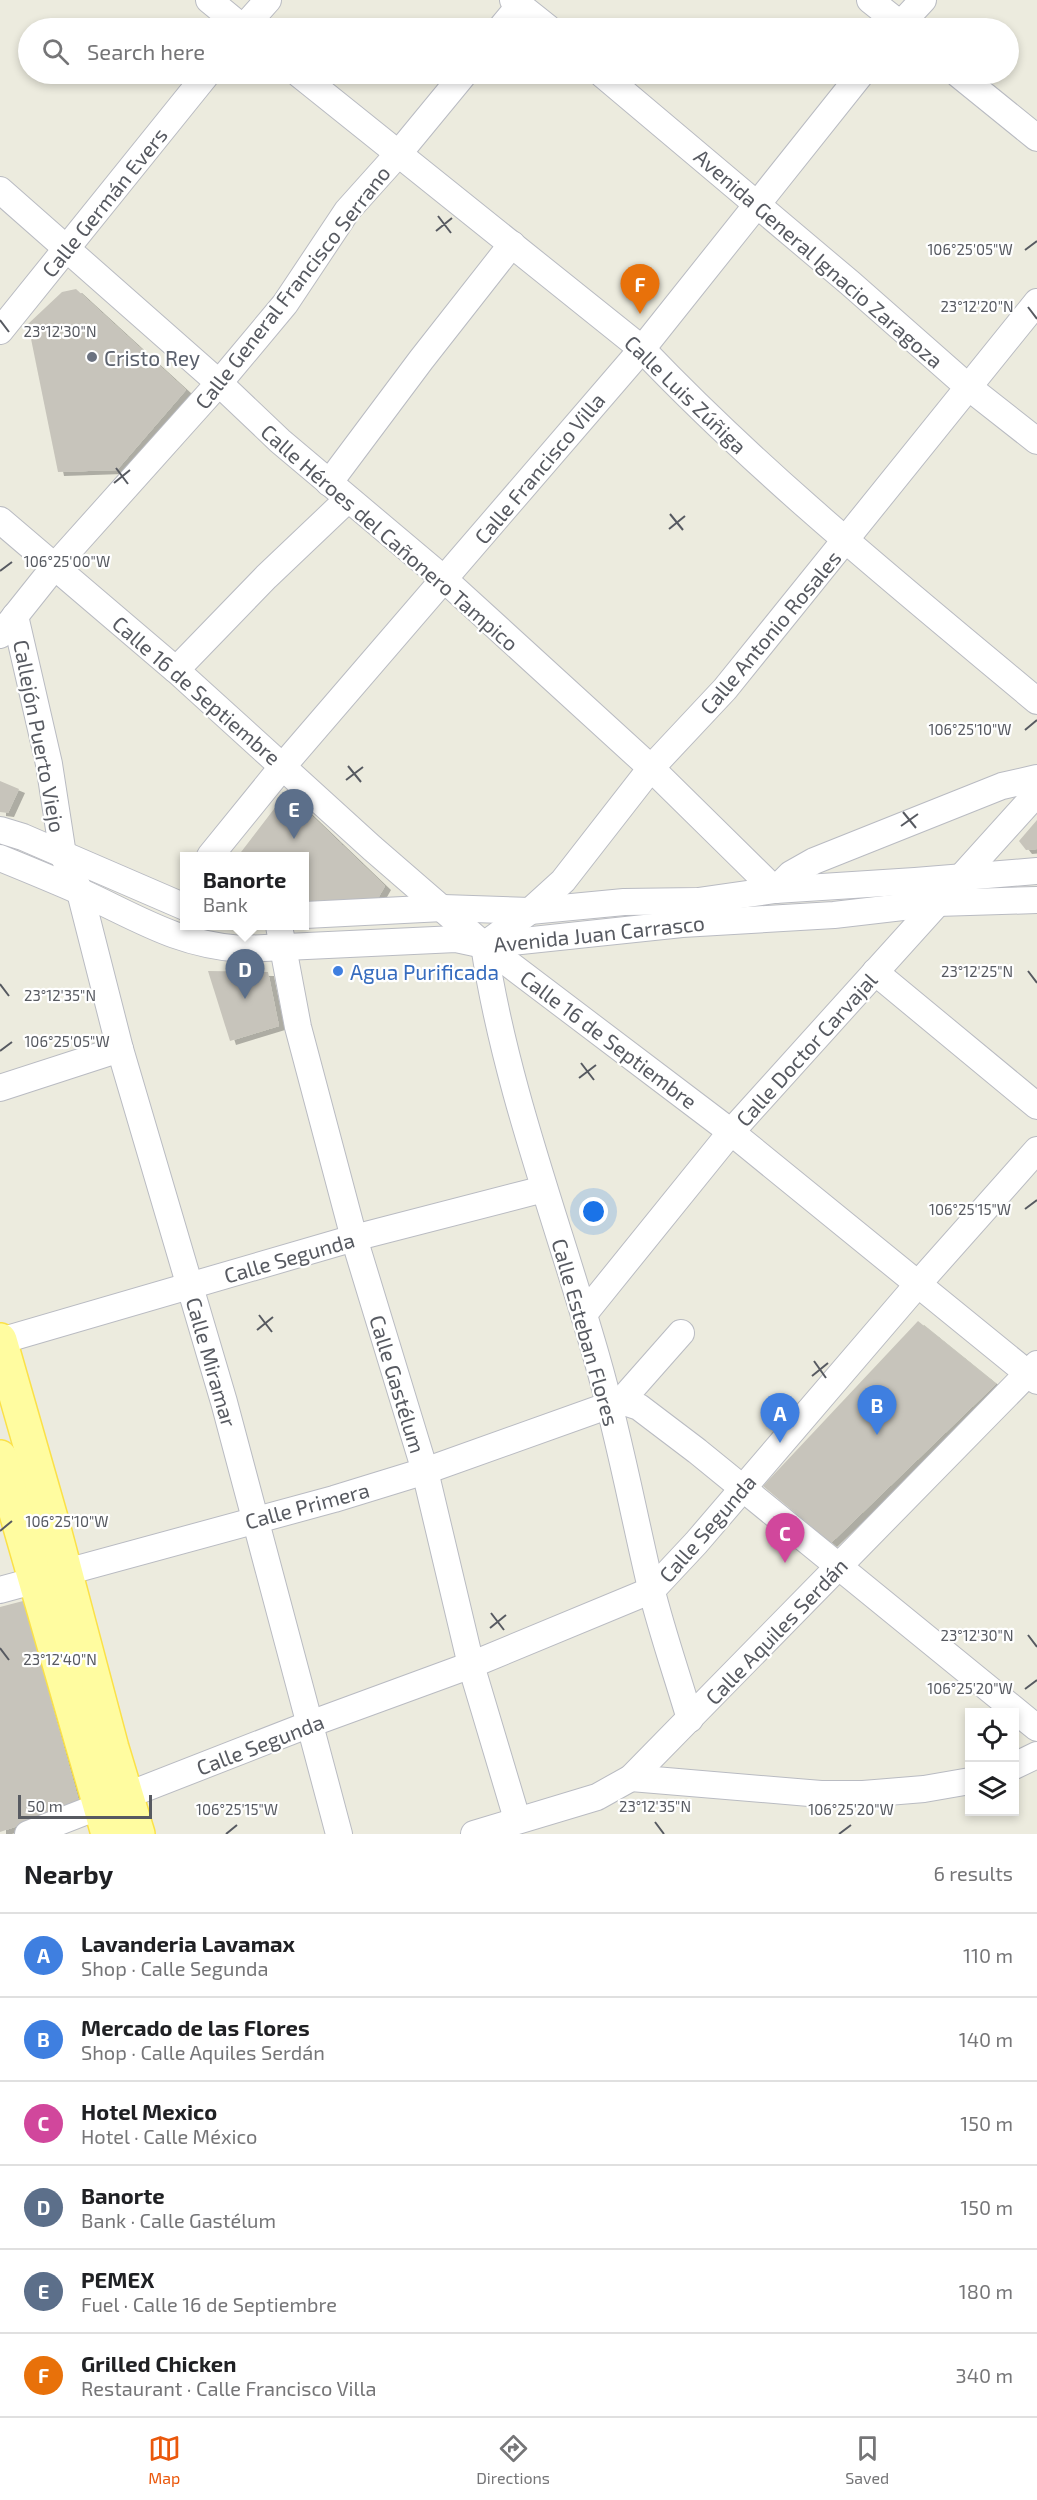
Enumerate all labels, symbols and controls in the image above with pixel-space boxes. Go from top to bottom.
search box [18,18,1019,84]
icon: search [39,35,72,68]
text: Search here [87,38,205,64]
street label: Calle Germán Evers [36,122,172,282]
street label: Avenida General Ignacio Zaragoza [690,143,948,373]
street label: Calle General Francisco Serrano [189,160,395,414]
text: 106°25'05"W [927,240,1013,258]
pin: F [620,264,660,314]
text: 23°12'20"N [940,297,1014,315]
text: 23°12'30"N [23,322,97,340]
street label: Calle Luis Zúñiga [620,330,752,458]
place label: Cristo Rey [104,345,200,370]
marker: Cristo Rey [85,350,99,364]
street label: Calle Francisco Villa [469,387,609,549]
street label: Calle Héroes del Cañonero Tampico [256,418,524,656]
street label: Calle Antonio Rosales [694,545,846,719]
text: 106°25'00"W [24,552,110,570]
street label: Calle 16 de Septiembre [108,610,286,770]
street label: Callejón Puerto Viejo [8,637,71,835]
text: 106°25'10"W [928,720,1012,738]
pin: E [274,790,314,839]
popup [180,852,309,930]
text: Banorte [203,866,286,892]
text: Bank [203,892,248,916]
street label: Avenida Juan Carrasco [492,909,706,957]
pin: D [226,950,264,999]
place label: Agua Purificada [350,959,499,984]
text: 23°12'25"N [941,962,1013,980]
marker: Agua Purificada [331,964,345,978]
street label: Calle 16 de Septiembre [516,964,702,1114]
street label: Calle Doctor Carvajal [730,966,883,1132]
text: 23°12'35"N [24,986,96,1004]
text: 106°25'05"W [24,1032,110,1050]
your location [579,1197,608,1226]
text: 106°25'15"W [929,1200,1011,1218]
street label: Calle Segunda [221,1226,357,1288]
street label: Calle Esteban Flores [547,1235,625,1429]
street label: Calle Miramar [182,1294,243,1430]
street label: Calle Gastélum [365,1312,431,1456]
pin: B [858,1386,896,1435]
pin: A [760,1394,800,1443]
street label: Calle Segunda [653,1469,761,1587]
street label: Calle Primera [242,1476,372,1534]
text: 106°25'10"W [25,1512,109,1530]
pin: C [766,1514,804,1563]
street label: Calle Aquiles Serdán [700,1553,852,1709]
text: 23°12'30"N [940,1626,1014,1644]
text: 23°12'40"N [23,1650,97,1668]
text: 106°25'20"W [927,1679,1013,1697]
street label: Calle Segunda [193,1708,327,1780]
map controls [965,1708,1019,1816]
button: locate [965,1708,1019,1762]
button: layers [965,1762,1019,1816]
scale bar [18,1792,152,1820]
text: 50 m [27,1796,63,1815]
text: 23°12'35"N [619,1797,691,1815]
text: 106°25'15"W [196,1800,278,1818]
text: 106°25'20"W [808,1800,894,1818]
text: Nearby [24,1858,113,1889]
text: 6 results [933,1861,1013,1885]
text: Lavanderia Lavamax [81,1930,295,1956]
text: A [37,1943,50,1967]
text: 110 m [963,1943,1013,1967]
text: Shop · Calle Segunda [81,1956,268,1980]
text: Mercado de las Flores [81,2014,310,2040]
text: B [37,2027,50,2051]
text: 140 m [959,2027,1013,2051]
text: Shop · Calle Aquiles Serdán [81,2040,325,2064]
text: Hotel Mexico [81,2098,217,2124]
text: C [38,2111,49,2135]
text: 150 m [960,2111,1013,2135]
text: Hotel · Calle México [81,2124,257,2148]
text: Banorte [81,2182,165,2208]
text: D [37,2195,50,2219]
text: 150 m [960,2195,1013,2219]
text: Bank · Calle Gastélum [81,2208,276,2232]
text: PEMEX [81,2266,154,2292]
text: E [38,2279,49,2303]
text: 180 m [959,2279,1013,2303]
text: Fuel · Calle 16 de Septiembre [81,2292,337,2316]
text: Grilled Chicken [81,2350,236,2376]
text: F [38,2363,49,2387]
text: 340 m [956,2363,1013,2387]
text: Restaurant · Calle Francisco Villa [81,2376,376,2400]
tab: Map [148,2432,181,2487]
tab: Directions [476,2432,550,2487]
tab: Saved [845,2432,889,2487]

